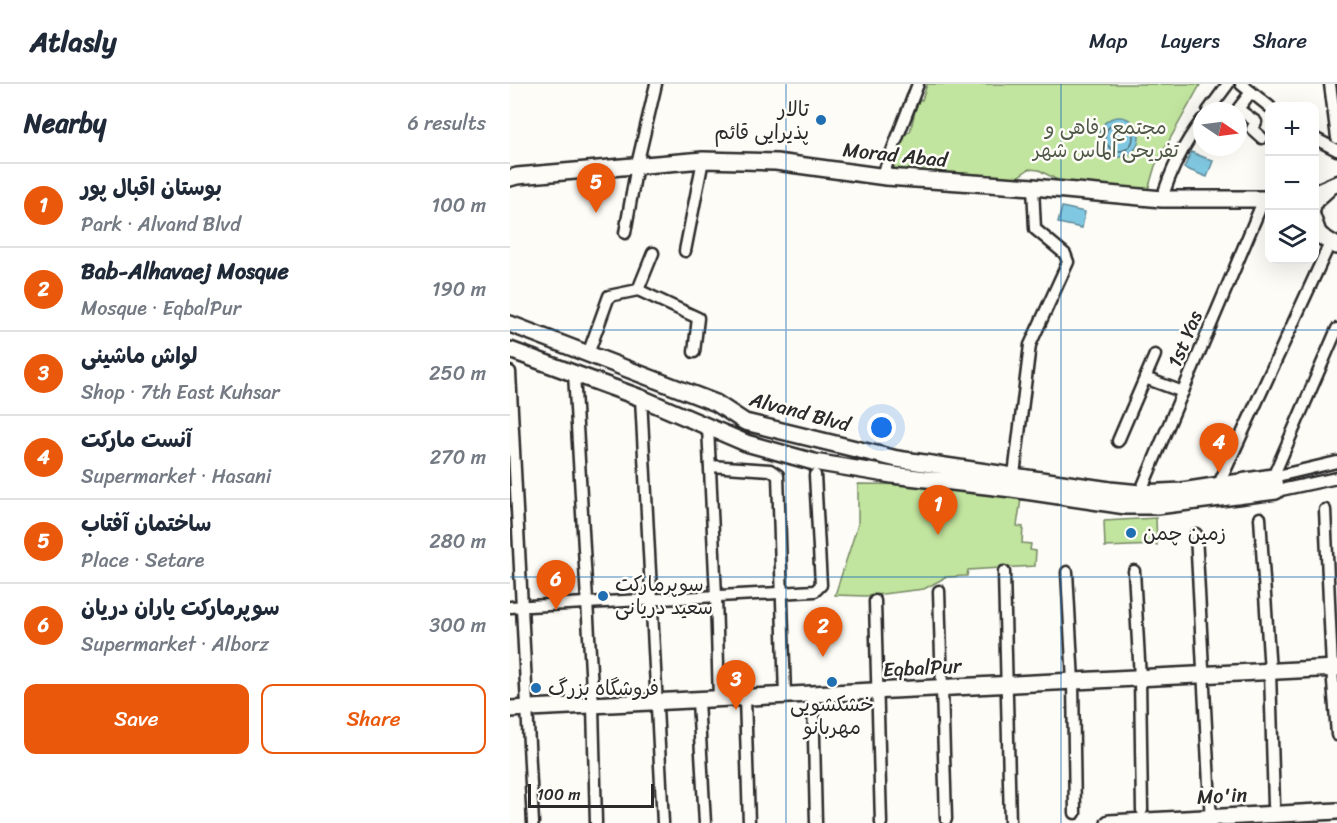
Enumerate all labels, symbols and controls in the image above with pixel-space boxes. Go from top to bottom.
text: Atlasly [30,17,117,66]
text: Map [1089,22,1128,60]
text: Layers [1161,22,1220,60]
text: Share [1253,22,1307,60]
place label: تالار پذیرایی قائم [714,92,809,150]
text: Nearby [24,100,106,146]
north arrow [1193,102,1247,156]
map controls [1265,102,1319,264]
button: + [1265,102,1319,156]
text: 6 results [407,106,486,141]
park label: مجتمع رفاهی و تفریحی الماس شهر [1031,110,1179,168]
marker: تالار پذیرایی قائم [814,113,828,127]
street label: Morad Abad [841,132,950,178]
button: − [1265,156,1319,210]
pin: 5 [576,164,616,213]
text: بوستان اقبال پور [81,168,222,207]
text: 1 [39,188,48,223]
text: 100 m [432,188,486,223]
text: Park · Alvand Blvd [81,207,241,242]
button: layers [1265,210,1319,264]
text: Bab-Alhavaej Mosque [81,252,289,291]
text: 2 [38,272,49,307]
text: 190 m [432,272,486,307]
text: Mosque · EqbalPur [81,291,241,326]
street label: 1st Yas [1157,304,1213,373]
text: لواش ماشینی [81,336,197,375]
text: 3 [38,356,49,391]
text: 250 m [429,356,486,391]
text: Shop · 7th East Kuhsar [81,375,279,410]
street label: Alvand Blvd [745,382,856,443]
your location [867,413,896,442]
text: آنست مارکت [81,420,192,459]
pin: 4 [1200,424,1238,473]
text: 4 [37,440,50,475]
text: 270 m [430,440,486,475]
text: Supermarket · Hasani [81,459,271,494]
pin: 1 [918,486,958,535]
text: ساختمان آفتاب [81,504,211,543]
place label: زمین چمن [1143,516,1226,551]
text: 5 [37,524,50,559]
text: 280 m [429,524,486,559]
marker: زمین چمن [1124,526,1138,540]
text: Place · Setare [81,543,204,578]
pin: 6 [536,560,576,610]
place label: سوپرمارکت سعید دریانی [615,567,713,625]
text: سوپرمارکت یاران دریان [81,588,280,627]
marker: سوپرمارکت سعید دریانی [596,589,610,603]
text: 6 [38,608,49,643]
text: 300 m [429,608,486,643]
pin: 2 [804,608,842,657]
text: Supermarket · Alborz [81,627,269,662]
street label: EqbalPur [882,648,964,688]
pin: 3 [716,660,756,710]
place label: فروشگاه بزرگ [548,671,659,706]
marker: خشکشویی مهربانو [825,675,839,689]
marker: فروشگاه بزرگ [529,681,543,695]
button: Save [24,684,249,754]
button: Share [261,684,486,754]
place label: خشکشویی مهربانو [790,687,874,745]
street label: Mo'in [1196,777,1248,815]
text: 100 m [537,780,581,809]
scale bar [528,781,654,808]

